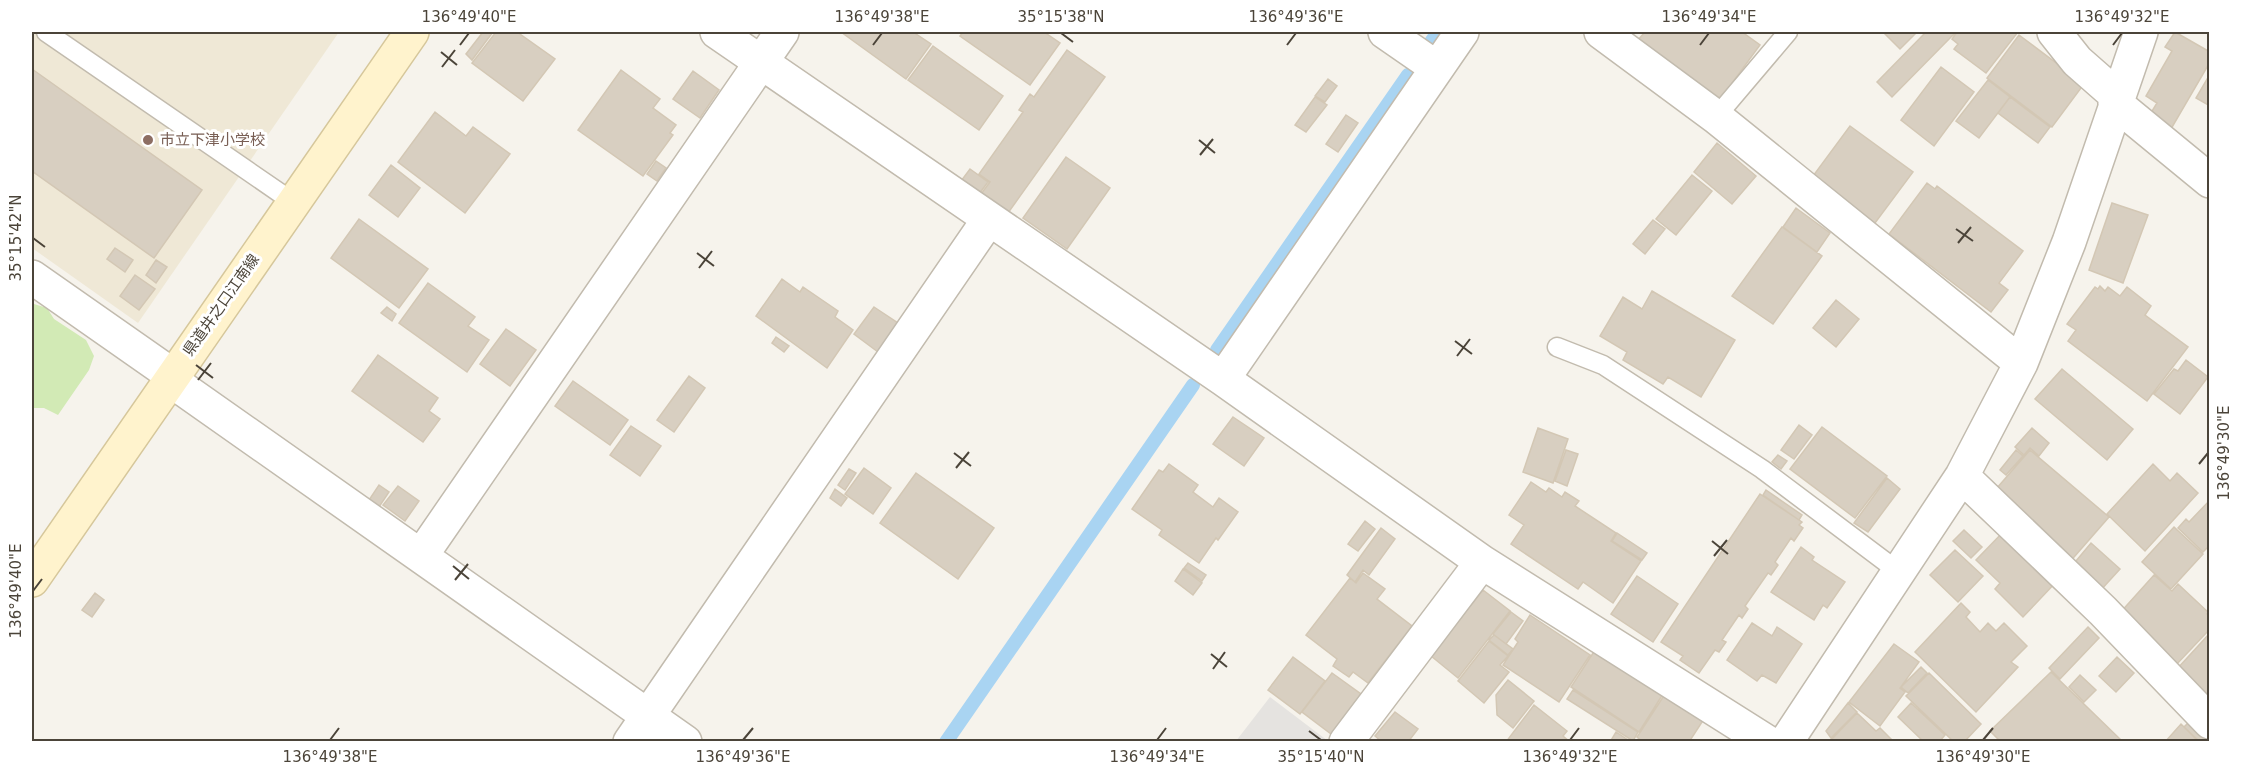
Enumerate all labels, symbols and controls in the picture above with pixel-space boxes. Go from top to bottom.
text: 136°49'40"E [422,8,516,26]
text: 136°49'38"E [835,8,929,26]
text: 35°15'38"N [1017,8,1105,26]
text: 136°49'36"E [1249,8,1343,26]
text: 136°49'34"E [1662,8,1756,26]
text: 136°49'32"E [2075,8,2169,26]
place label: 市立下津小学校 [160,131,265,149]
marker: 市立下津小学校 [141,133,155,147]
text: 35°15'42"N [7,194,25,282]
street label: 県道井之口江南線 [179,251,263,359]
text: 136°49'30"E [2215,406,2233,500]
text: 136°49'40"E [7,544,25,638]
text: 136°49'38"E [283,748,377,766]
text: 136°49'36"E [696,748,790,766]
text: 136°49'34"E [1110,748,1204,766]
text: 35°15'40"N [1277,748,1365,766]
text: 136°49'32"E [1523,748,1617,766]
text: 136°49'30"E [1936,748,2030,766]

